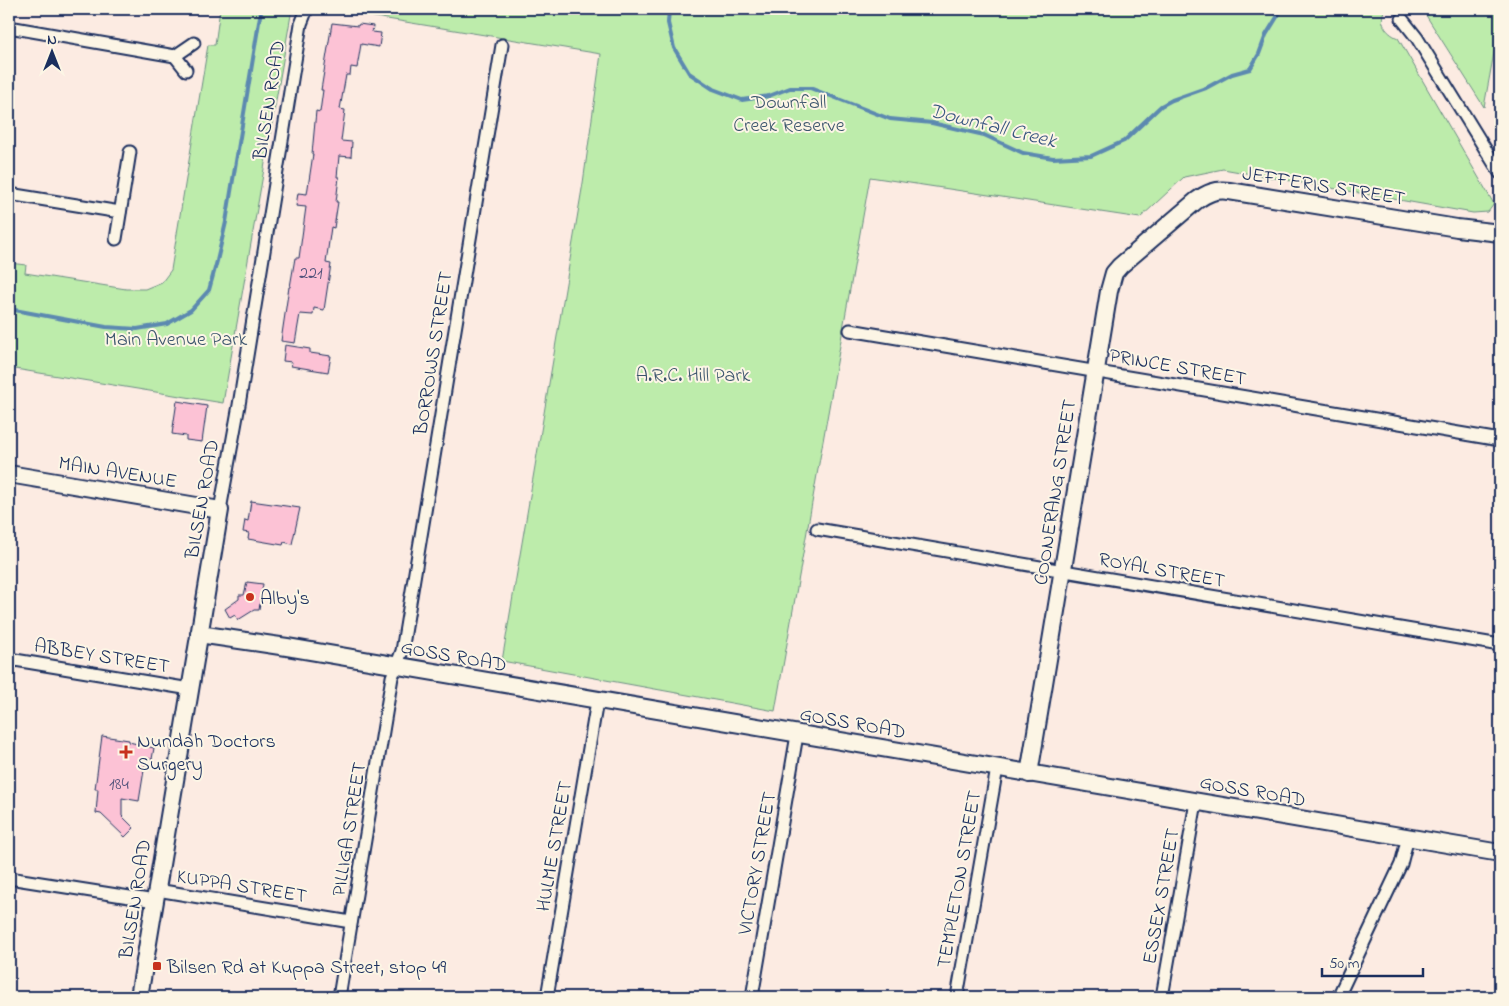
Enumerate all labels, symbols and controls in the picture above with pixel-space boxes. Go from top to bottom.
north arrow [28,28,78,78]
text: N [47,30,57,51]
street label: BILSEN ROAD [247,39,294,163]
park label: Downfall Creek Reserve [733,89,845,141]
water label: Downfall Creek [926,97,1060,157]
street label: JEFFERIS STREET [1240,160,1407,215]
house number: 221 [299,261,323,287]
street label: BORROWS STREET [407,270,462,438]
park label: Main Avenue Park [105,326,247,355]
street label: PRINCE STREET [1107,342,1248,395]
park label: A.R.C. Hill Park [636,362,751,391]
street label: COONERANG STREET [1027,397,1085,587]
street label: BILSEN ROAD [179,438,228,562]
street label: MAIN AVENUE [56,450,179,497]
street label: ROYAL STREET [1096,546,1227,597]
place label: Alby's [260,585,310,614]
marker: Alby's [244,591,256,603]
street label: ABBEY STREET [32,632,171,682]
street label: GOSS ROAD [398,634,509,681]
street label: GOSS ROAD [797,701,908,748]
place label: Nundah Doctors Surgery [137,728,276,781]
marker: Nundah Doctors Surgery [119,745,133,759]
street label: PILLIGA STREET [326,760,375,899]
street label: GOSS ROAD [1197,769,1308,816]
house number: 184 [109,772,130,798]
street label: HULME STREET [530,779,581,914]
street label: TEMPLETON STREET [931,788,990,970]
street label: VICTORY STREET [731,790,785,938]
street label: ESSEX STREET [1136,826,1189,967]
street label: BILSEN ROAD [113,838,160,962]
street label: KUPPA STREET [174,863,309,912]
scale bar [1322,946,1423,978]
text: 50 m [1329,953,1360,975]
place label: Bilsen Rd at Kuppa Street, stop 49 [166,954,446,983]
marker: Bilsen Rd at Kuppa Street, stop 49 [151,960,163,972]

